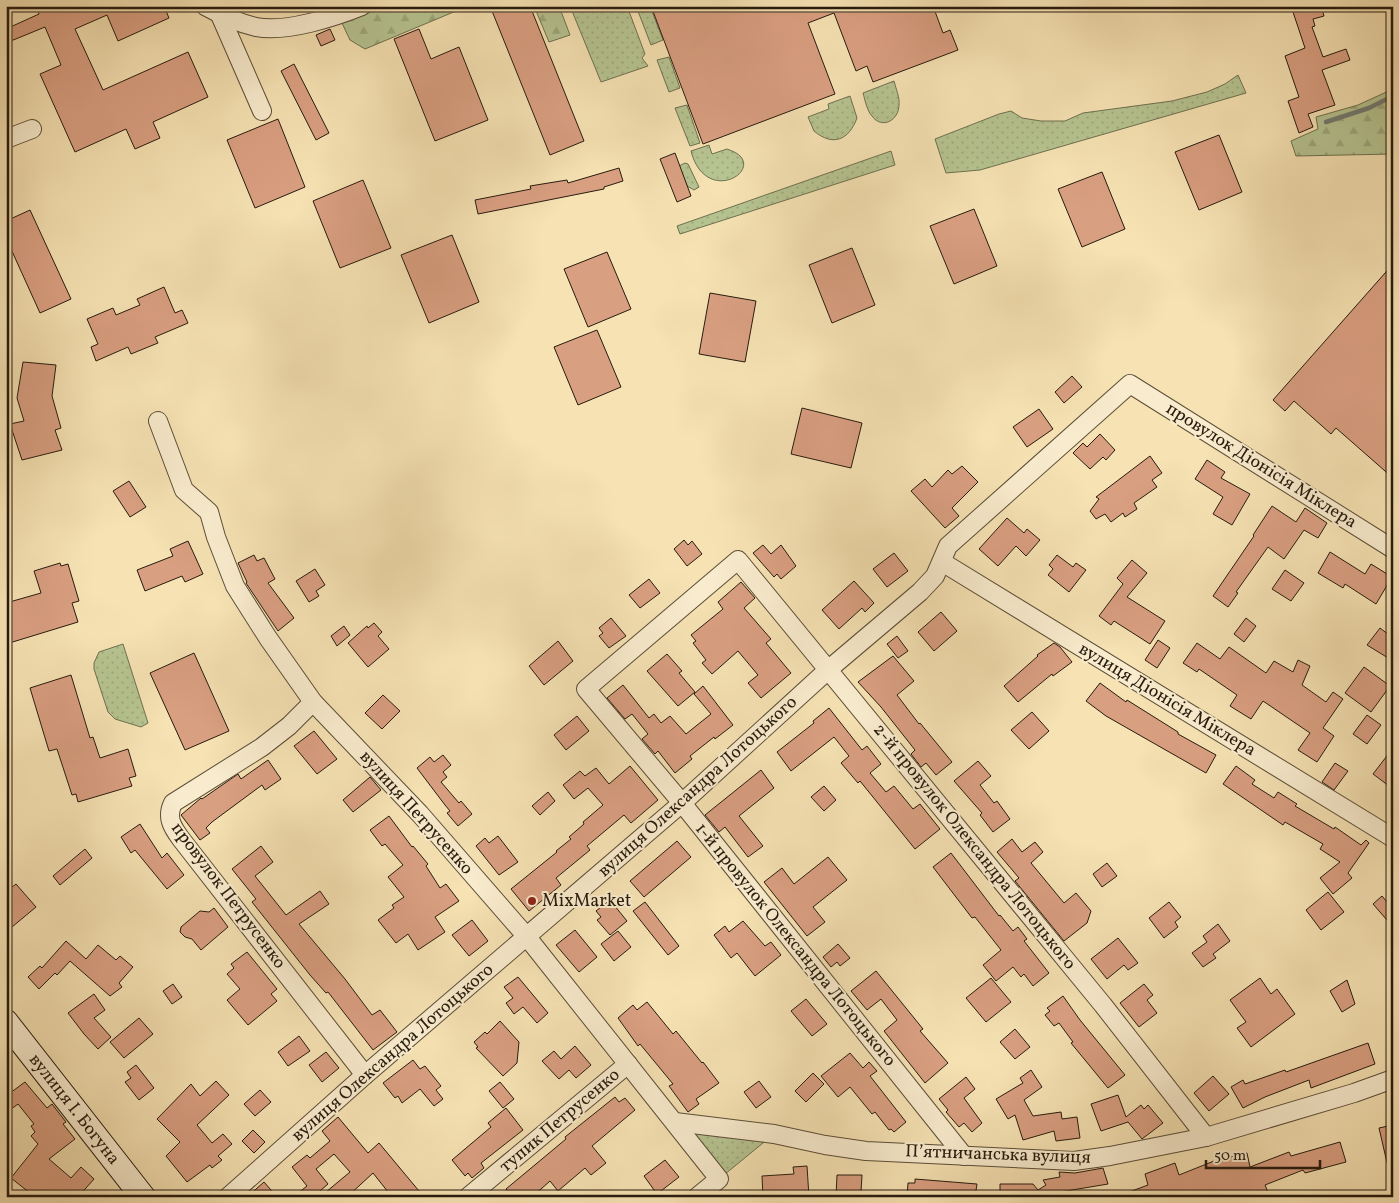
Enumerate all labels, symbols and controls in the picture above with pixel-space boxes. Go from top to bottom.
street label: провулок Діонісія Міклера [1161,397,1361,535]
street label: вулиця Діонісія Міклера [1074,637,1260,763]
street label: вулиця Олександра Лотоцького [593,690,803,884]
street label: 2-й провулок Олександра Лотоцького [867,718,1081,976]
street label: вулиця Петрусенко [353,745,479,881]
street label: провулок Петрусенко [165,818,291,974]
street label: 1-й провулок Олександра Лотоцького [689,818,901,1072]
place label: MixMarket [542,889,631,914]
marker: MixMarket [526,895,538,907]
street label: вулиця Олександра Лотоцького [286,958,500,1148]
street label: вулиця І. Богуна [23,1049,126,1170]
street label: тупик Петрусенко [494,1063,626,1179]
scale bar [1206,1138,1320,1170]
street label: Пʼятничанська вулиця [905,1139,1091,1171]
text: 50 m [1214,1146,1246,1167]

